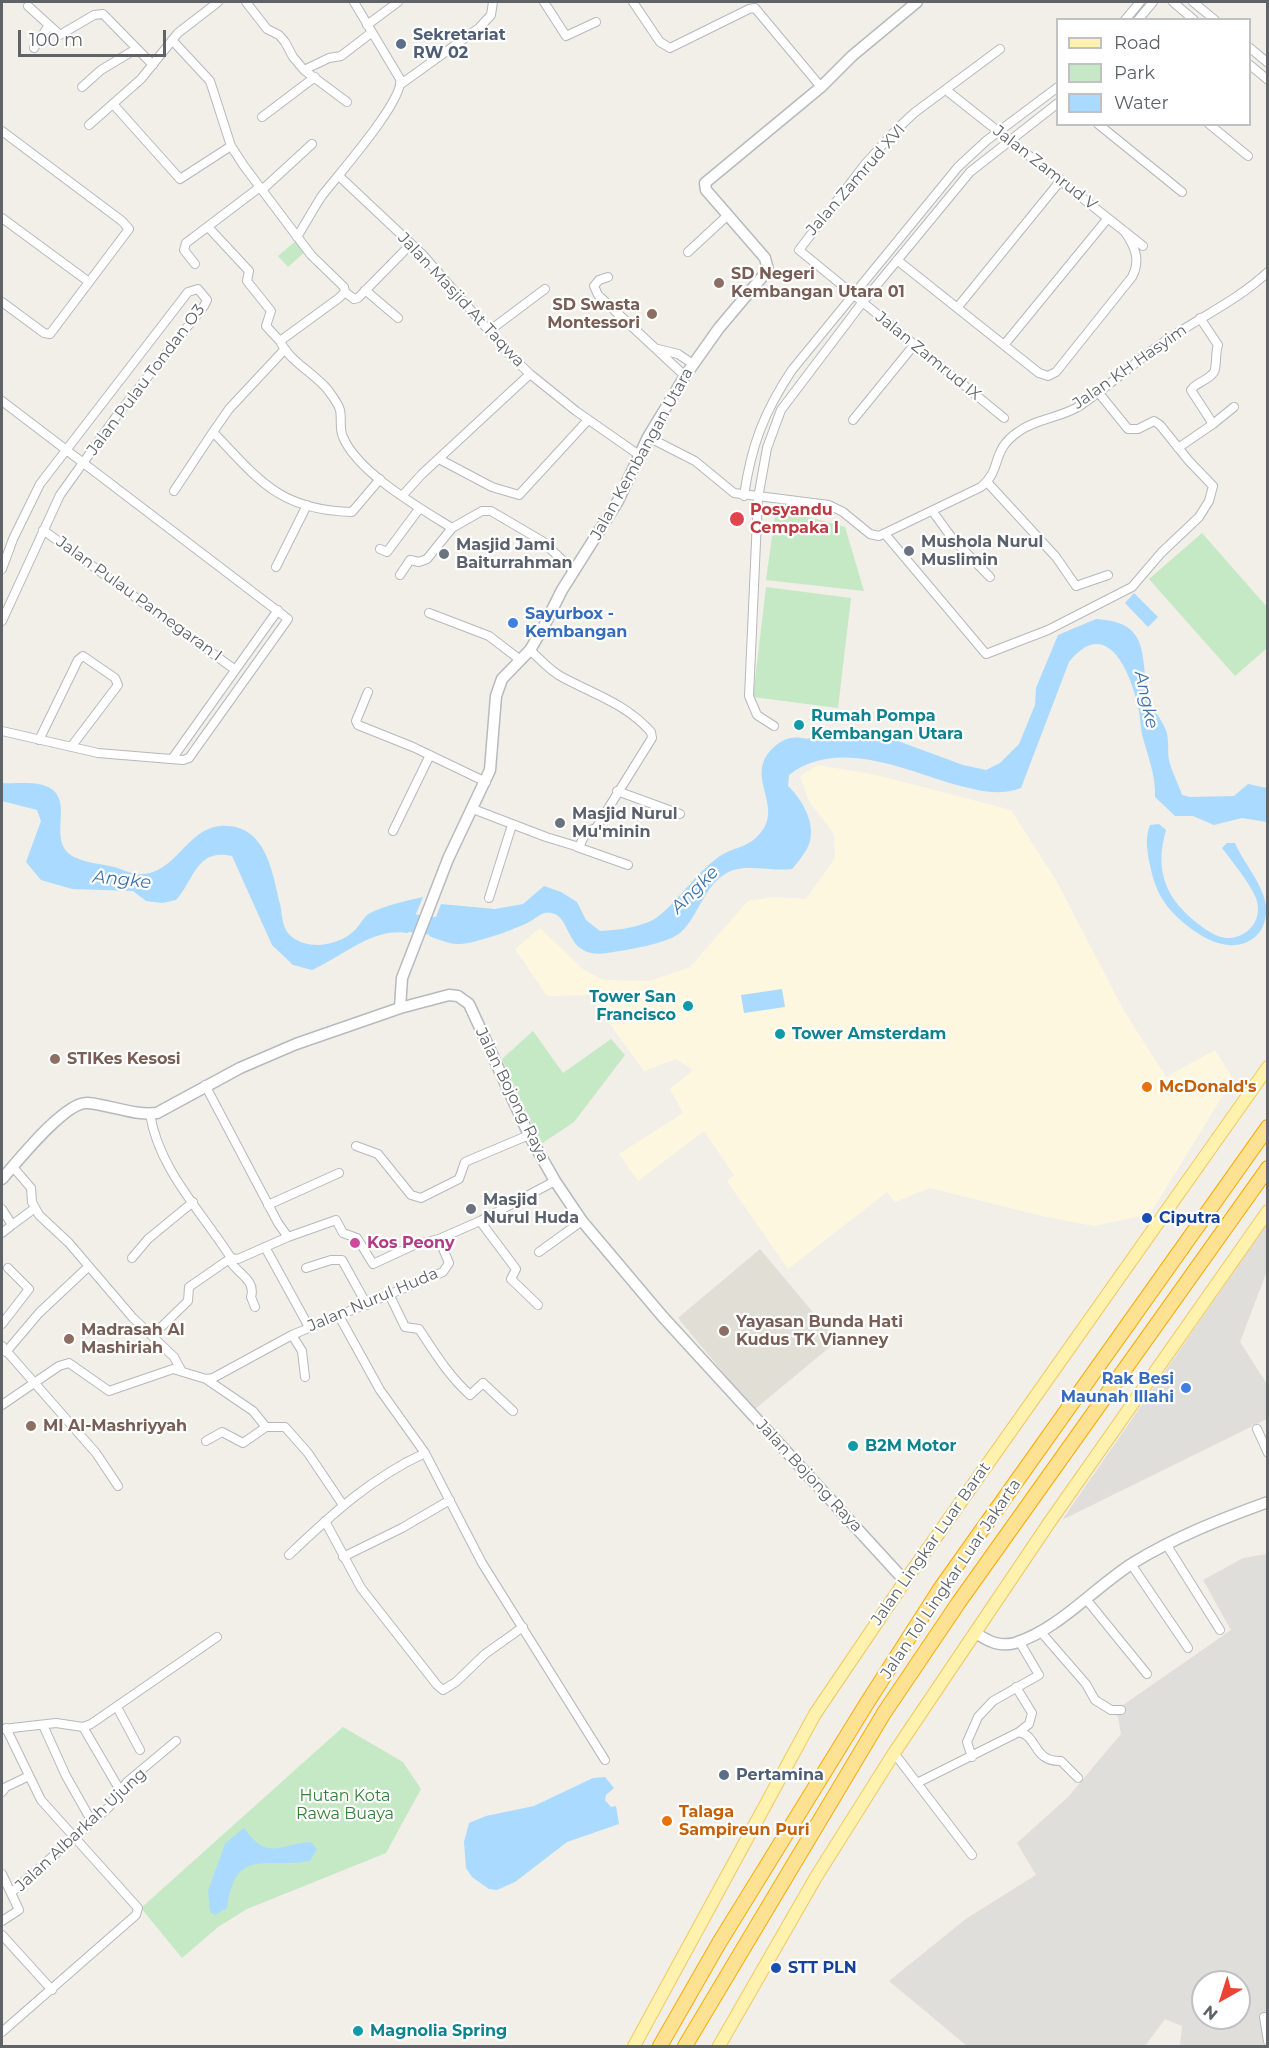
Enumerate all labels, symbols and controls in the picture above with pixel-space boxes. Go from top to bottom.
scale bar [21,18,170,56]
legend [1056,18,1251,126]
place label: Sekretariat RW 02 [413,25,506,63]
text: 100 m [29,29,83,51]
text: Road [1114,32,1161,54]
marker: Sekretariat RW 02 [394,37,408,51]
text: Park [1114,62,1155,84]
text: Water [1114,92,1169,114]
street label: Jalan Zamrud XVI [802,120,910,240]
street label: Jalan Zamrud V [989,122,1101,214]
street label: Jalan Masjid At Taqwa [394,229,528,371]
place label: SD Negeri Kembangan Utara 01 [731,264,905,302]
marker: SD Negeri Kembangan Utara 01 [712,276,726,290]
place label: SD Swasta Montessori [547,295,640,333]
street label: Jalan Pulau Tondan O3 [83,301,209,459]
marker: SD Swasta Montessori [645,307,659,321]
street label: Jalan Zamrud IX [871,308,985,404]
street label: Jalan KH Hasyim [1069,320,1191,414]
street label: Jalan Kembangan Utara [587,365,697,543]
place label: Posyandu Cempaka I [750,500,839,538]
marker: Posyandu Cempaka I [728,510,746,528]
street label: Jalan Pulau Pamegaran I [52,532,226,666]
place label: Mushola Nurul Muslimin [921,532,1043,570]
place label: Masjid Jami Baiturrahman [456,535,573,573]
marker: Mushola Nurul Muslimin [902,544,916,558]
marker: Masjid Jami Baiturrahman [437,547,451,561]
place label: Sayurbox - Kembangan [525,604,627,642]
marker: Sayurbox - Kembangan [506,616,520,630]
water label: Angke [1129,669,1163,731]
place label: Rumah Pompa Kembangan Utara [811,706,963,744]
marker: Rumah Pompa Kembangan Utara [792,718,806,732]
place label: Masjid Nurul Mu'minin [572,804,678,842]
marker: Masjid Nurul Mu'minin [553,816,567,830]
water label: Angke [667,862,723,918]
water label: Angke [92,866,152,894]
place label: Tower San Francisco [589,987,676,1025]
marker: Tower San Francisco [681,999,695,1013]
place label: Tower Amsterdam [792,1024,946,1044]
street label: Jalan Bojong Raya [471,1025,553,1165]
marker: Tower Amsterdam [773,1027,787,1041]
place label: STIKes Kesosi [67,1049,181,1069]
marker: STIKes Kesosi [48,1052,62,1066]
place label: McDonald's [1159,1077,1256,1097]
marker: McDonald's [1140,1080,1154,1094]
place label: Masjid Nurul Huda [483,1190,579,1228]
marker: Masjid Nurul Huda [464,1202,478,1216]
place label: Ciputra [1159,1208,1221,1228]
marker: Ciputra [1140,1211,1154,1225]
place label: Kos Peony [367,1233,455,1253]
marker: Kos Peony [348,1236,362,1250]
street label: Jalan Nurul Huda [305,1264,441,1336]
place label: Yayasan Bunda Hati Kudus TK Vianney [736,1312,903,1350]
place label: Madrasah Al Mashiriah [81,1320,184,1358]
marker: Yayasan Bunda Hati Kudus TK Vianney [717,1324,731,1338]
marker: Madrasah Al Mashiriah [62,1332,76,1346]
place label: Rak Besi Maunah Illahi [1061,1369,1174,1407]
marker: Rak Besi Maunah Illahi [1179,1381,1193,1395]
place label: MI Al-Mashriyyah [43,1416,187,1436]
street label: Jalan Bojong Raya [752,1416,866,1536]
marker: MI Al-Mashriyyah [24,1419,38,1433]
place label: B2M Motor [865,1436,956,1456]
marker: B2M Motor [846,1439,860,1453]
street label: Jalan Lingkar Luar Barat [867,1459,995,1629]
street label: Jalan Tol Lingkar Luar Jakarta [877,1476,1025,1682]
street label: Jalan Albarkah Ujung [12,1764,150,1896]
place label: Pertamina [736,1765,824,1785]
marker: Pertamina [717,1768,731,1782]
park label: Hutan Kota Rawa Buaya [296,1786,394,1824]
place label: Talaga Sampireun Puri [679,1802,810,1840]
marker: Talaga Sampireun Puri [660,1814,674,1828]
place label: STT PLN [788,1958,857,1978]
marker: STT PLN [769,1961,783,1975]
north arrow [1191,1970,1251,2030]
text: N [1200,2001,1222,2024]
place label: Magnolia Spring [370,2021,507,2041]
marker: Magnolia Spring [351,2024,365,2038]

